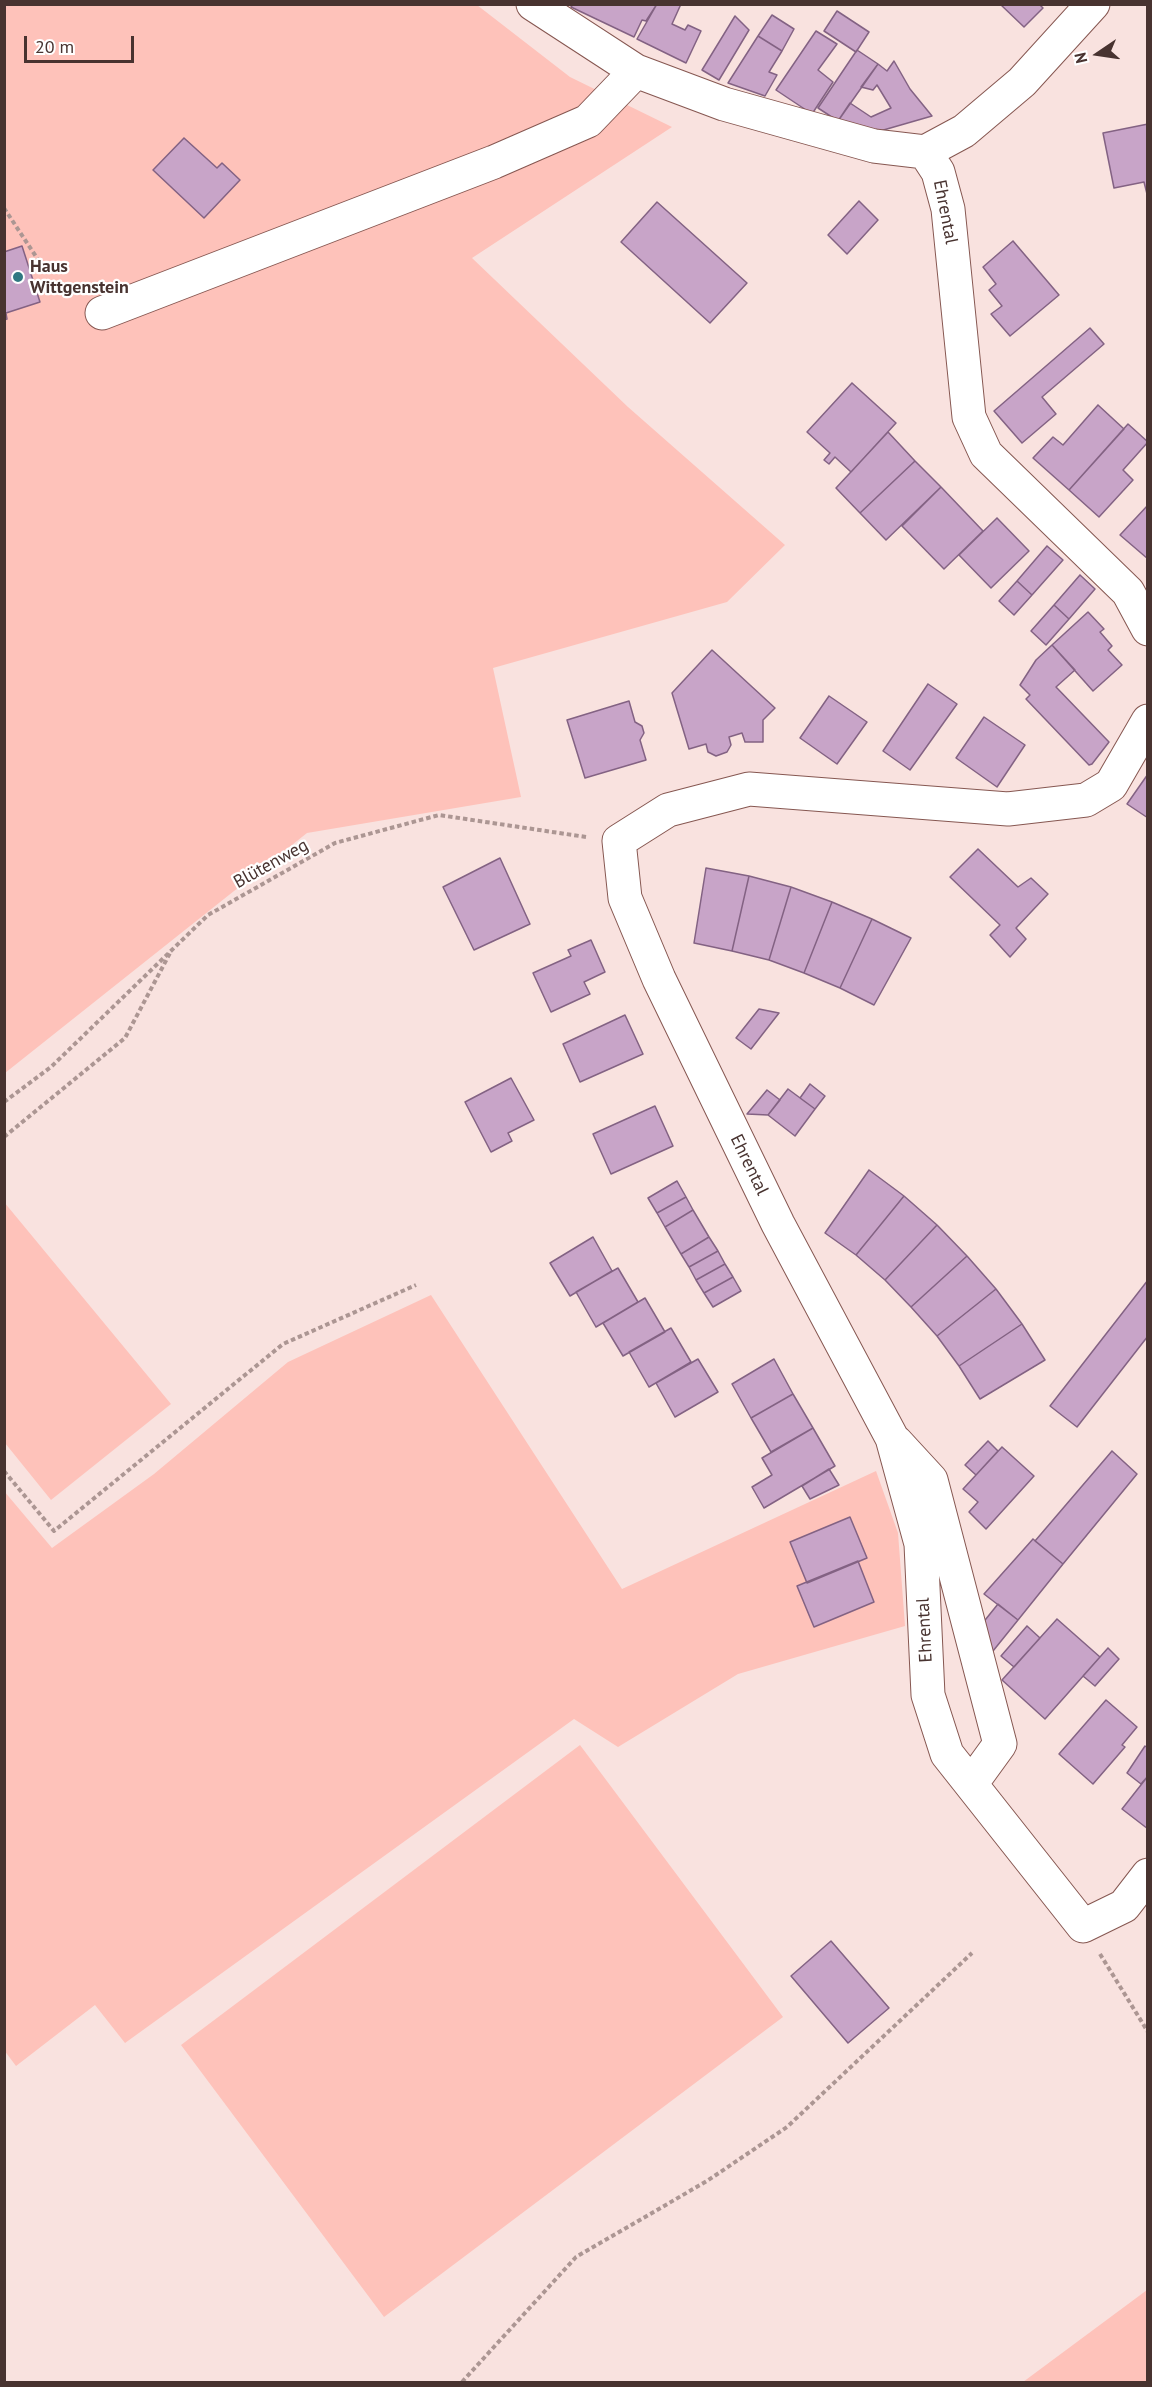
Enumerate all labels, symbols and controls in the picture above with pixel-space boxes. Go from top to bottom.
scale bar [27,24,136,62]
north arrow [1068,24,1128,84]
text: 20 m [35,35,74,58]
text: N [1070,51,1091,65]
street label: Ehrental [928,178,962,246]
place label: Haus Wittgenstein [30,256,129,298]
marker: Haus Wittgenstein [11,270,25,284]
street label: Blütenweg [230,835,312,893]
street label: Ehrental [725,1131,773,1199]
street label: Ehrental [913,1597,937,1663]

